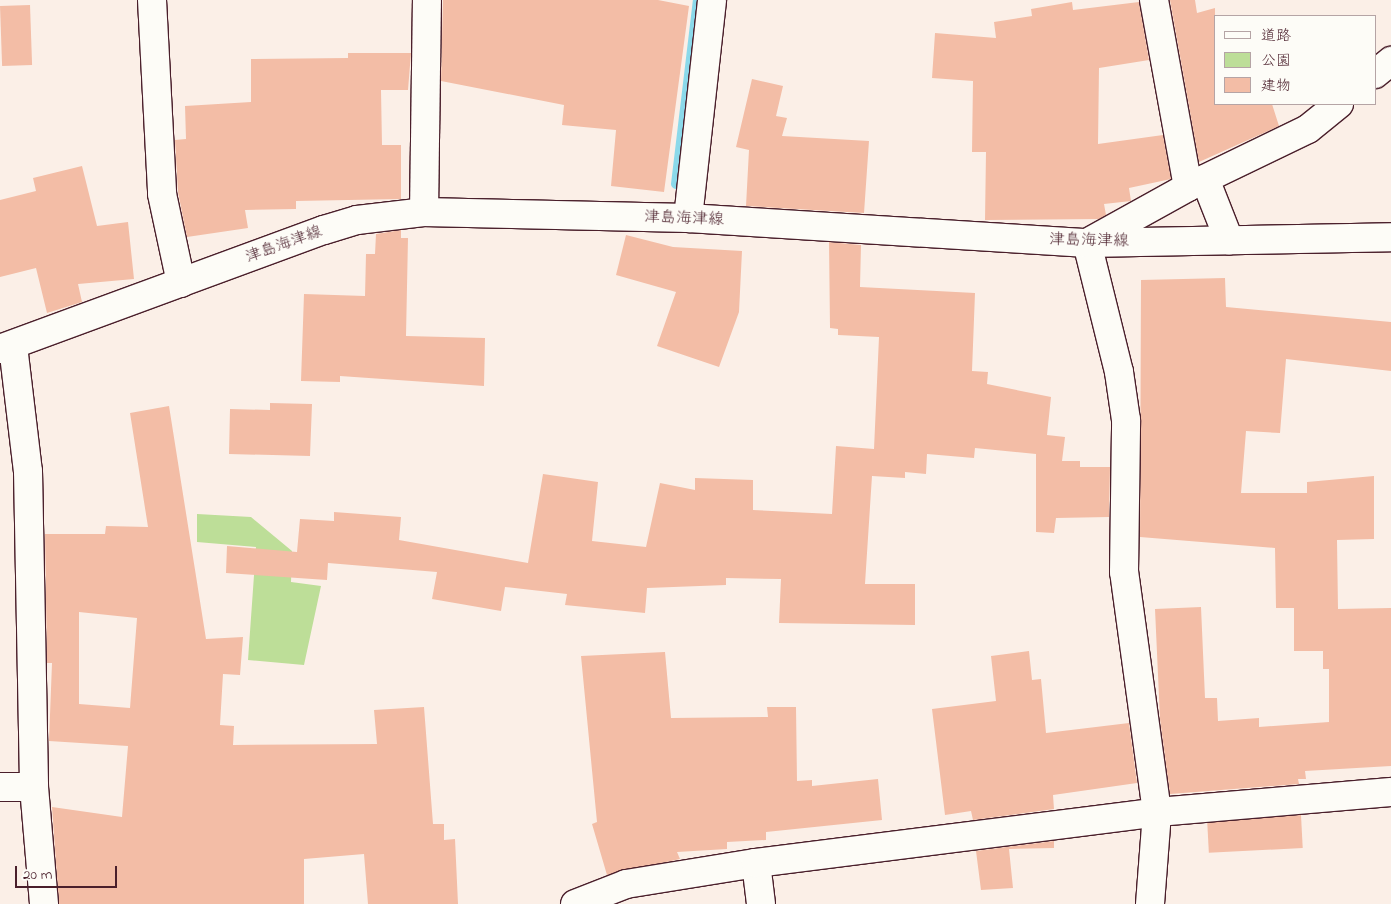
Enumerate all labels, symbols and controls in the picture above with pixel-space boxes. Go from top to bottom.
legend [1214,15,1376,105]
text: 道路 [1261,25,1291,47]
text: 公園 [1261,50,1291,72]
text: 建物 [1261,75,1291,97]
street label: 津島海津線 [644,208,724,230]
street label: 津島海津線 [243,222,325,268]
street label: 津島海津線 [1049,231,1129,251]
scale bar [18,856,120,888]
text: 20 m [23,864,52,886]

